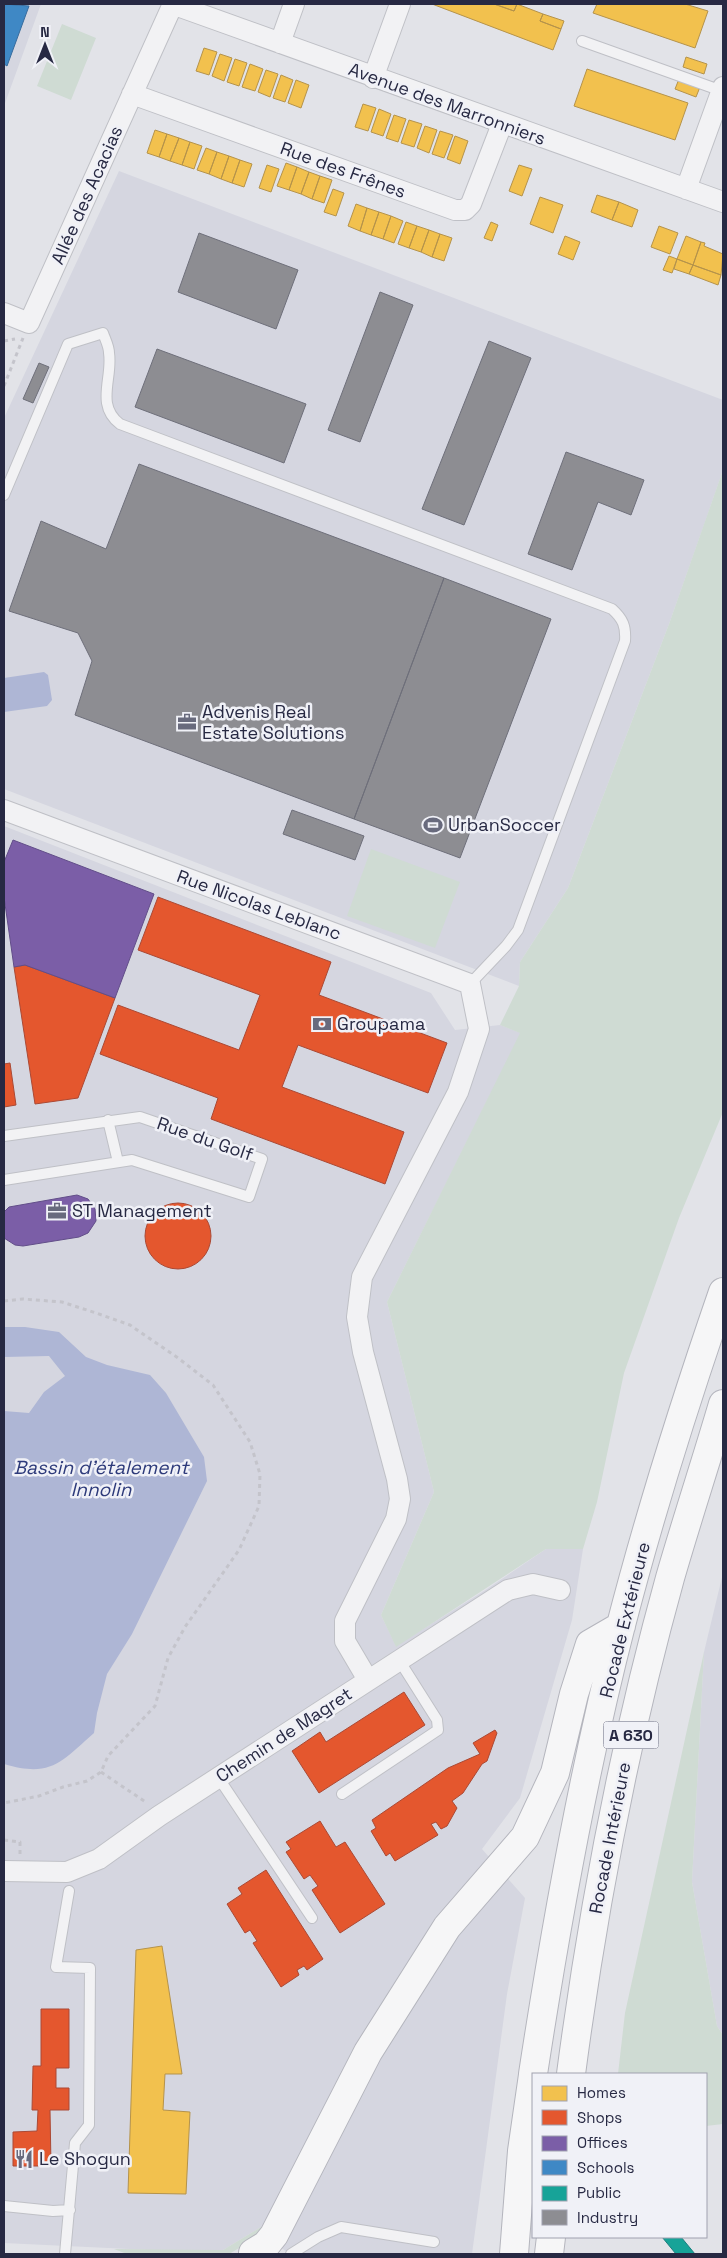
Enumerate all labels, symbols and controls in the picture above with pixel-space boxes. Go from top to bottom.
north arrow [20,20,70,70]
text: N [40,23,50,41]
street label: Avenue des Marronniers [345,57,549,150]
street label: Allée des Acacias [46,122,127,268]
street label: Rue des Frênes [277,136,409,203]
place label: Advenis Real Estate Solutions [202,700,345,744]
office icon: Advenis Real Estate Solutions [176,711,198,733]
place label: UrbanSoccer [448,813,561,836]
sports icon: UrbanSoccer [422,814,444,836]
street label: Rue Nicolas Leblanc [174,864,345,945]
place label: Groupama [337,1012,425,1035]
bank icon: Groupama [311,1013,333,1035]
street label: Rue du Golf [154,1111,256,1166]
place label: ST Management [72,1199,212,1222]
office icon: ST Management [46,1200,68,1222]
water label: Bassin d'étalement Innolin [13,1455,191,1502]
street label: Rocade Extérieure [594,1540,655,1700]
street label: Chemin de Magret [211,1682,356,1787]
road number: A 630 [604,1722,658,1748]
street label: Rocade Intérieure [584,1760,635,1916]
legend [532,2073,707,2238]
text: Homes [577,2083,626,2102]
text: Shops [577,2108,622,2127]
text: Offices [577,2133,628,2152]
place label: Le Shogun [39,2147,131,2170]
restaurant icon: Le Shogun [13,2148,35,2170]
text: Schools [577,2158,635,2177]
text: Public [577,2183,621,2202]
text: Industry [577,2208,638,2227]

